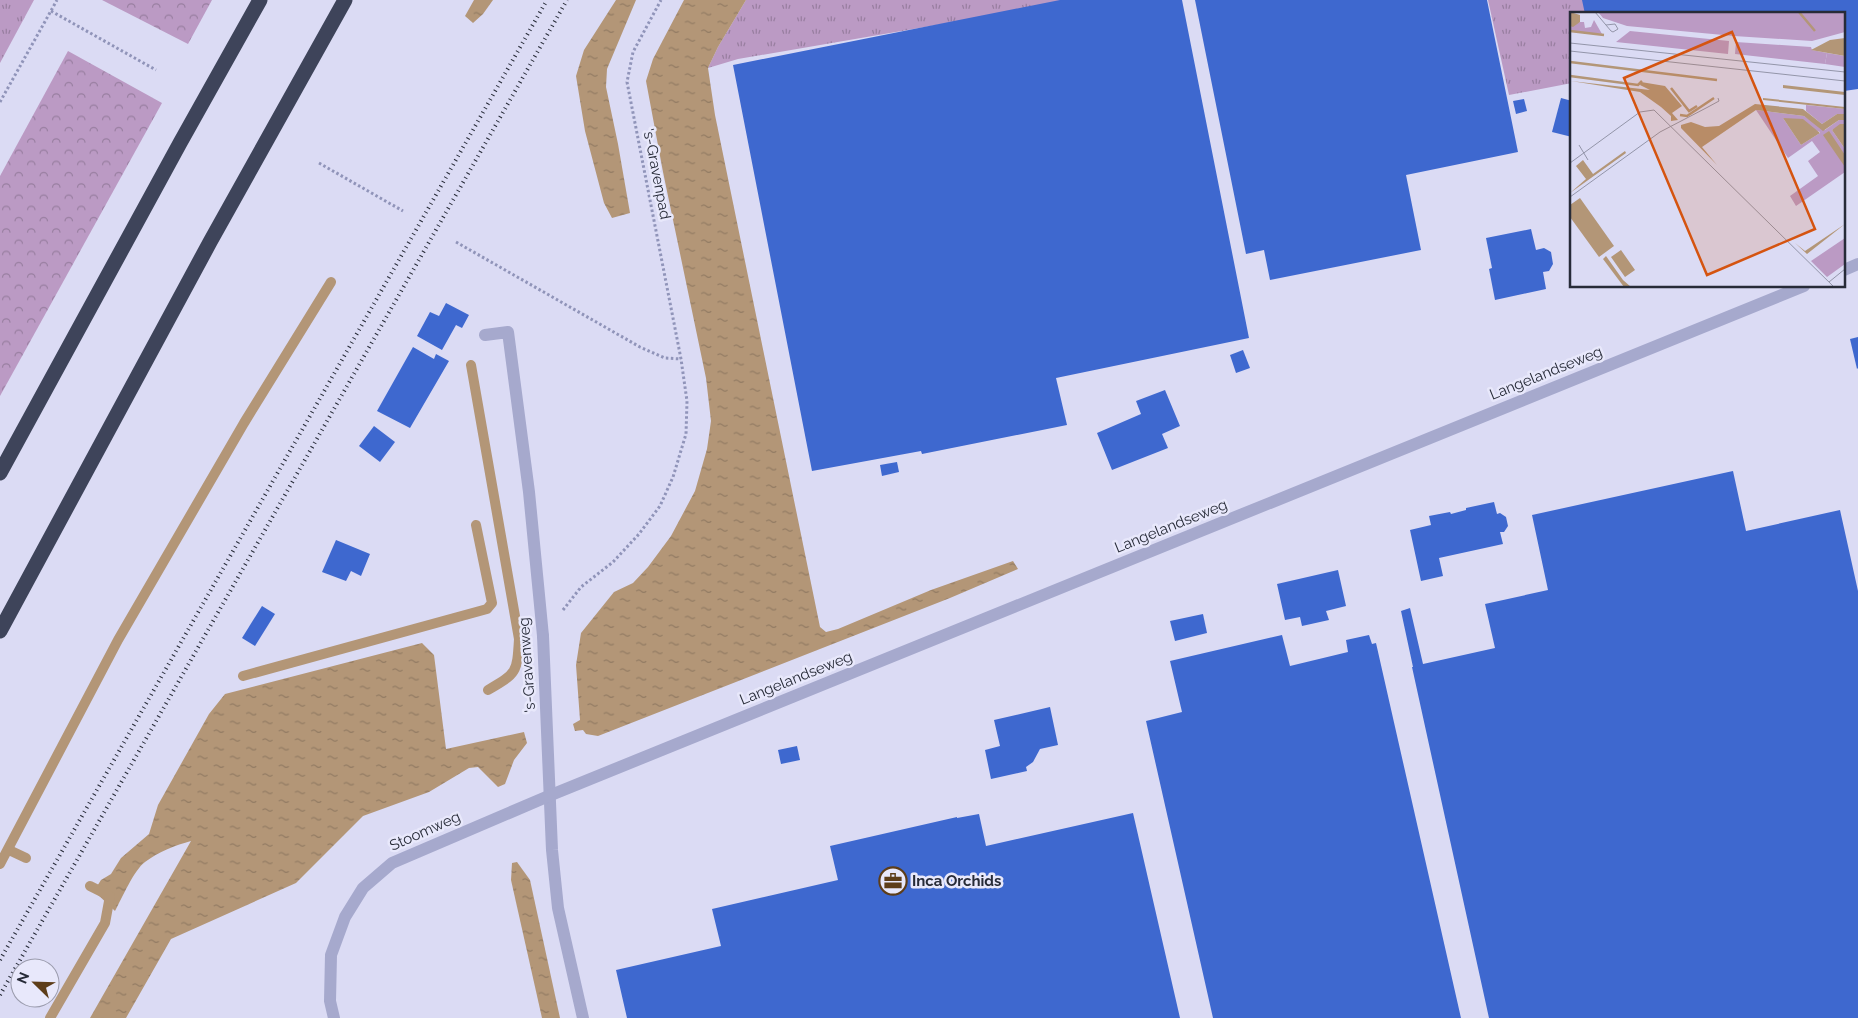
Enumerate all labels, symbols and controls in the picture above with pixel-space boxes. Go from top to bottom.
inset map [1570,12,1846,288]
street label: 's-Gravenpad [639,127,675,221]
street label: Langelandseweg [1487,342,1605,404]
street label: Langelandseweg [1112,495,1230,557]
street label: 's-Gravenweg [515,617,539,713]
street label: Langelandseweg [737,647,855,709]
street label: Stoomweg [387,807,463,855]
office icon: Inca Orchids [878,866,908,896]
place label: Inca Orchids [912,872,1001,890]
north arrow [10,958,60,1008]
text: N [14,970,32,986]

